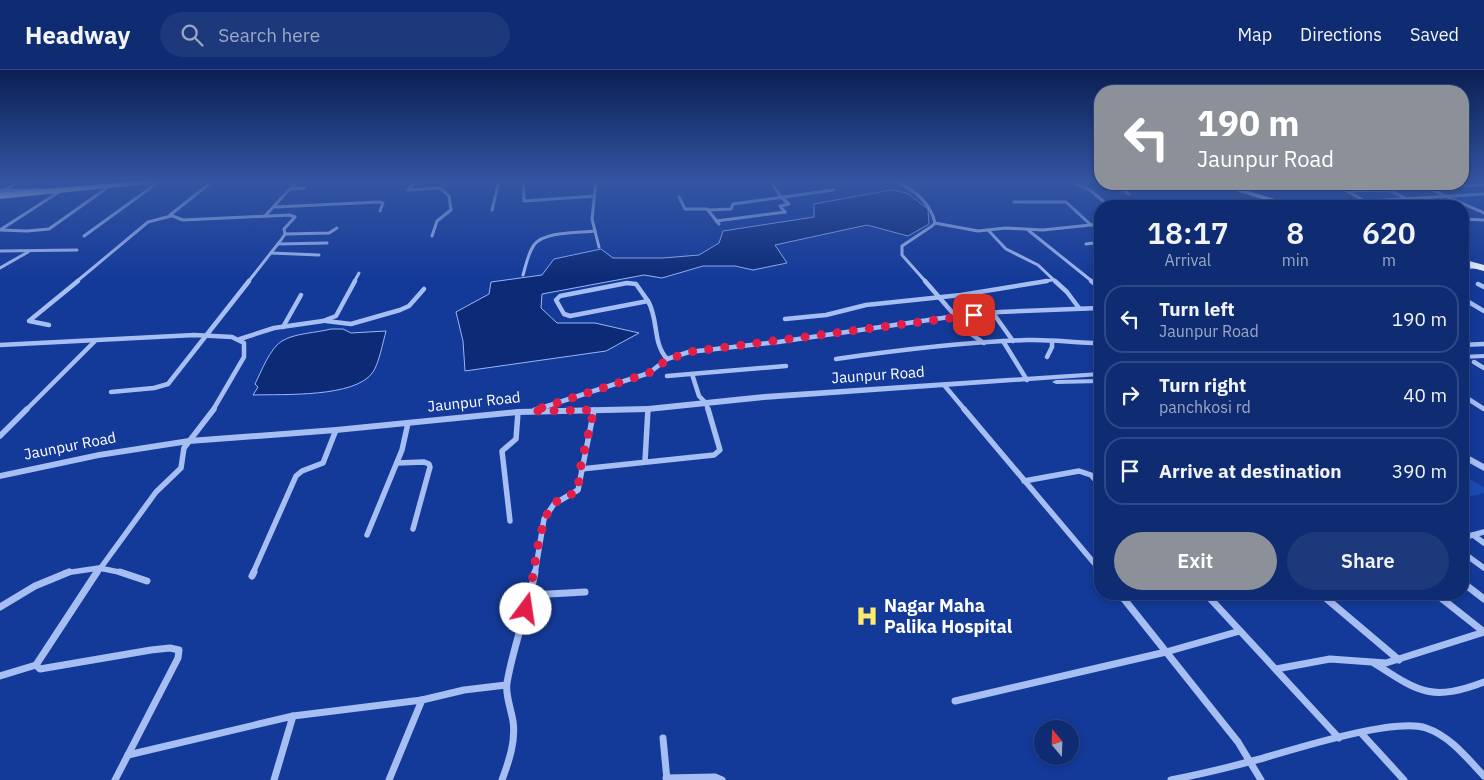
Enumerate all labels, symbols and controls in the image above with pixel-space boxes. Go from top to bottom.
search box [160,12,510,57]
text: Headway [25,19,130,51]
icon: search [178,21,206,49]
text: Search here [218,23,320,47]
text: Map [1237,23,1272,46]
text: Directions [1300,23,1382,46]
text: Saved [1410,23,1459,46]
text: 190 m [1197,100,1300,146]
icon: left [1114,105,1179,170]
text: Jaunpur Road [1197,144,1334,173]
text: 18:17 [1147,213,1229,252]
text: 8 [1286,213,1304,252]
text: 620 [1362,213,1416,252]
text: Arrival [1165,250,1211,270]
text: min [1282,250,1309,270]
text: m [1382,250,1396,270]
pin [953,294,995,336]
text: Turn left [1159,297,1235,321]
icon: arrive [960,301,988,329]
icon: left [1116,305,1144,333]
text: 190 m [1392,307,1447,331]
text: Jaunpur Road [1159,321,1259,341]
street label: Jaunpur Road [831,362,925,387]
text: Turn right [1159,373,1246,397]
icon: right [1116,381,1144,409]
text: 40 m [1403,383,1447,407]
street label: Jaunpur Road [426,387,521,416]
text: panchkosi rd [1159,397,1251,417]
street label: Jaunpur Road [22,427,118,464]
icon: arrive [1116,457,1144,485]
text: Arrive at destination [1159,459,1342,483]
text: 390 m [1392,459,1447,483]
button: Exit [1114,532,1277,590]
button: Share [1287,532,1449,590]
position arrow [499,582,551,634]
place label: Nagar Maha Palika Hospital [884,594,1013,638]
hospital icon: Nagar Maha Palika Hospital [854,603,880,629]
north arrow [1034,720,1079,765]
map controls [1034,720,1079,765]

